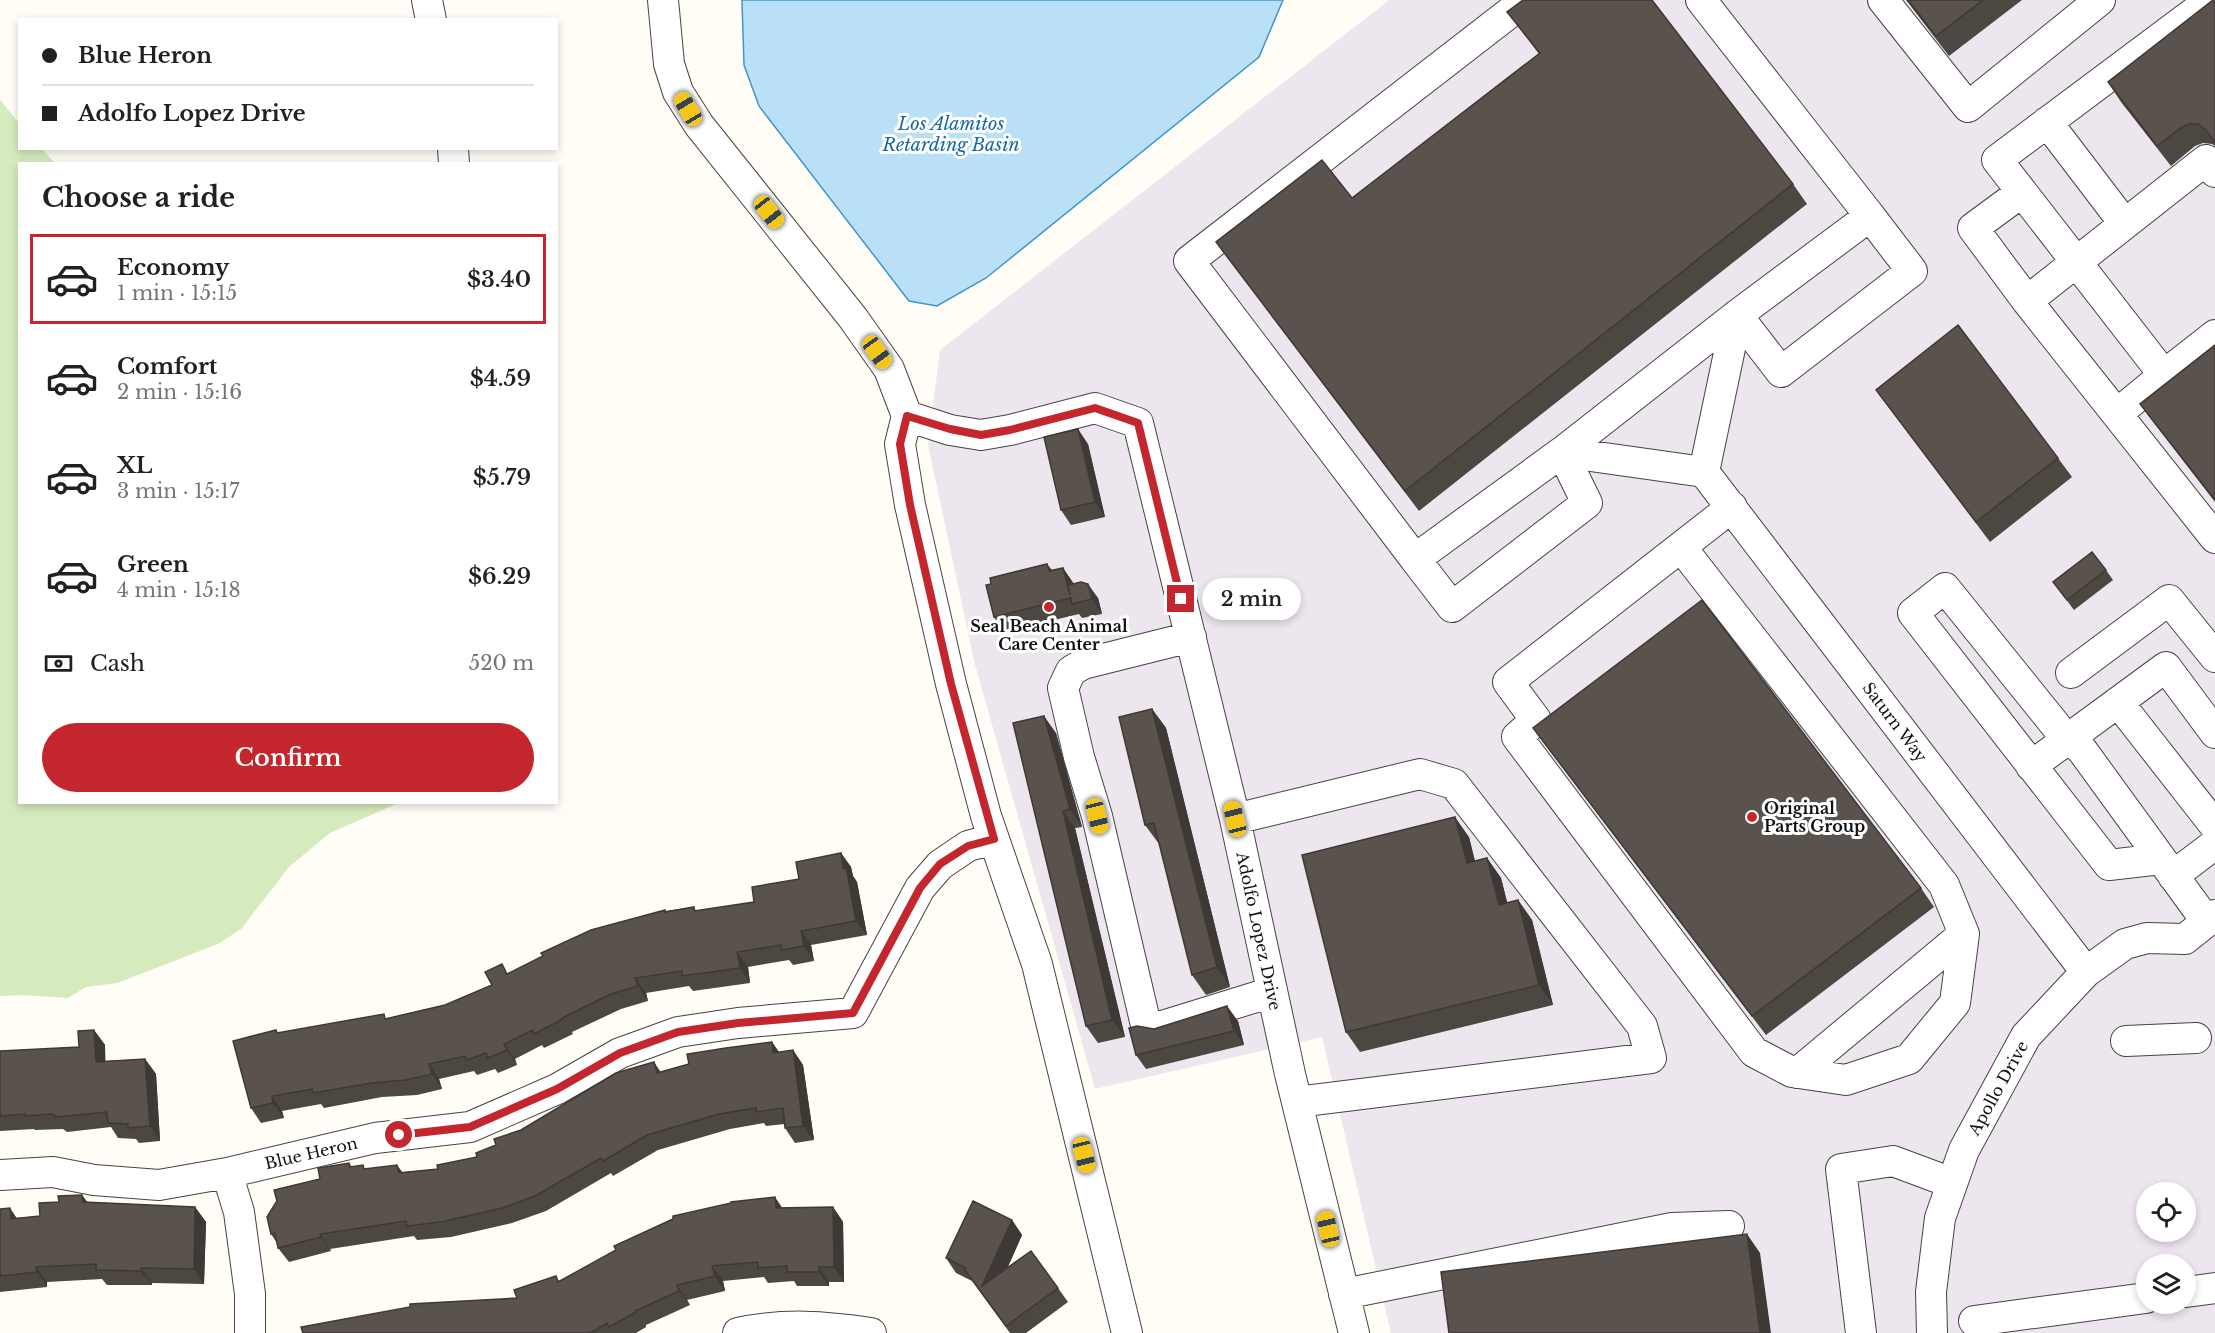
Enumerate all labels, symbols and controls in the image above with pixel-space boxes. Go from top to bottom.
text: Blue Heron [78,42,212,69]
car [671,89,705,129]
text: Adolfo Lopez Drive [78,100,306,127]
water label: Los Alamitos Retarding Basin [881,113,1020,156]
text: Choose a ride [42,181,235,214]
car [751,192,787,232]
icon: car [45,252,99,306]
text: Economy [117,254,229,281]
text: $3.40 [467,266,531,293]
text: 1 min · 15:15 [117,281,237,305]
car [859,332,895,372]
icon: car [45,351,99,405]
text: Comfort [117,353,217,380]
text: $4.59 [470,365,531,392]
text: 2 min · 15:16 [117,380,242,404]
icon: car [45,450,99,504]
text: XL [117,452,152,479]
text: $5.79 [473,464,531,491]
text: 3 min · 15:17 [117,479,239,503]
icon: car [45,549,99,603]
text: Green [117,551,189,578]
text: $6.29 [468,563,531,590]
text: 4 min · 15:18 [117,578,241,602]
callout: 2 min [1202,578,1301,620]
route end [1167,585,1194,612]
text: 2 min [1221,587,1282,611]
marker: Seal Beach Animal Care Center [1042,600,1056,614]
place label: Seal Beach Animal Care Center [970,616,1128,654]
icon: cash [42,647,75,680]
text: Cash [90,650,145,677]
text: 520 m [469,651,534,675]
street label: Saturn Way [1859,678,1932,766]
button: Confirm [42,723,534,792]
car [1084,796,1110,836]
place label: Original Parts Group [1764,798,1865,836]
car [1222,799,1248,839]
marker: Original Parts Group [1745,810,1759,824]
street label: Adolfo Lopez Drive [1232,849,1286,1012]
street label: Apollo Drive [1963,1037,2032,1140]
route start [385,1121,412,1148]
street label: Blue Heron [263,1133,359,1173]
car [1071,1135,1097,1175]
map controls [2136,1182,2196,1314]
button: locate [2136,1182,2196,1242]
car [1315,1209,1341,1249]
button: layers [2136,1254,2196,1314]

